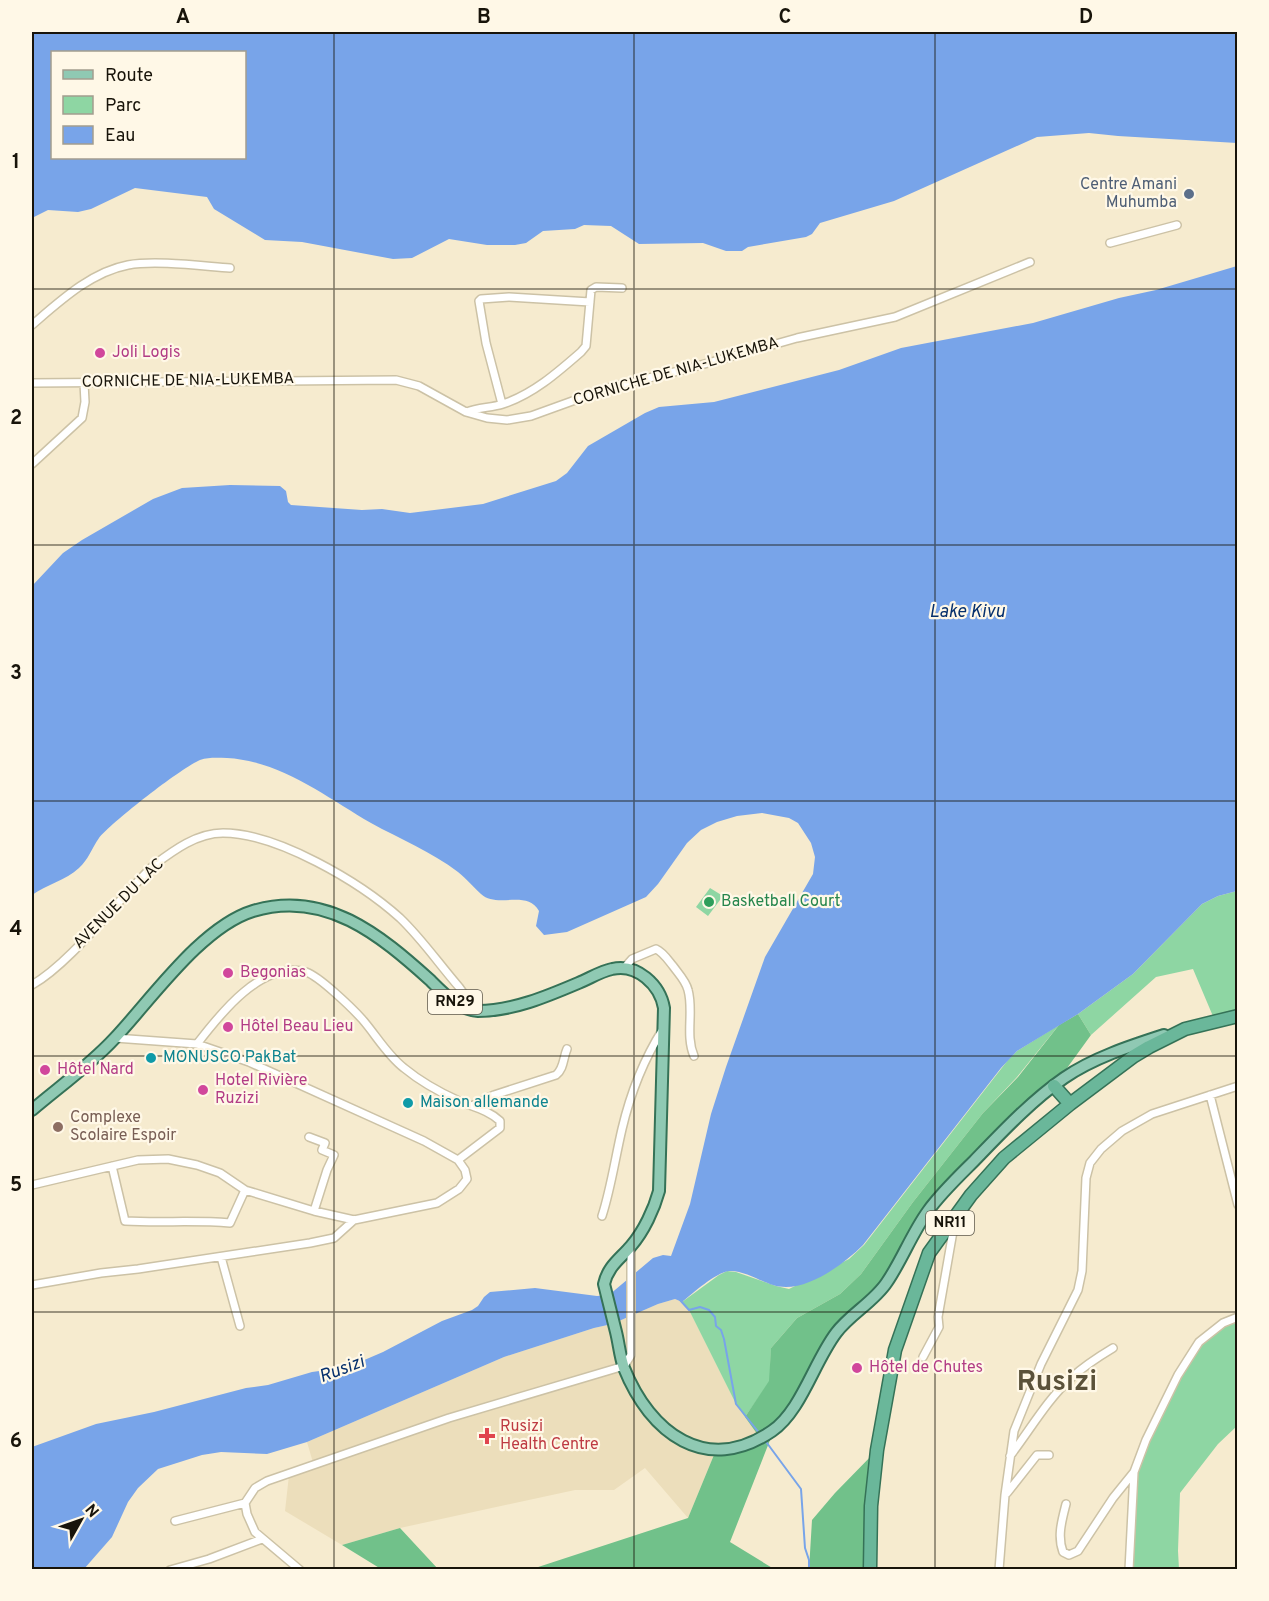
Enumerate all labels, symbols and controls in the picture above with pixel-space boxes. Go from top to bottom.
text: A [176,5,190,31]
text: B [477,5,491,31]
text: C [779,5,791,31]
text: D [1079,5,1093,31]
legend [51,51,246,159]
text: Route [105,65,153,88]
text: Parc [105,95,141,118]
text: Eau [105,125,135,148]
text: 1 [12,150,20,176]
place label: Centre Amani Muhumba [1080,175,1177,213]
marker: Centre Amani Muhumba [1182,187,1196,201]
street label: CORNICHE DE NIA-LUKEMBA [571,333,781,411]
place label: Joli Logis [112,343,180,363]
marker: Joli Logis [93,346,107,360]
street label: CORNICHE DE NIA-LUKEMBA [81,369,295,393]
text: 2 [10,406,22,432]
water label: Lake Kivu [929,601,1005,624]
text: 3 [10,661,22,687]
street label: AVENUE DU LAC [69,854,169,954]
place label: Basketball Court [721,892,841,912]
marker: Basketball Court [702,895,716,909]
text: 4 [10,917,22,943]
place label: Begonias [240,963,306,983]
marker: Begonias [221,966,235,980]
road number: RN29 [428,990,482,1014]
place label: Hôtel Beau Lieu [240,1017,353,1037]
marker: Hôtel Beau Lieu [221,1020,235,1034]
place label: MONUSCO PakBat [163,1048,296,1068]
marker: MONUSCO PakBat [144,1051,158,1065]
place label: Hôtel Nard [57,1060,134,1080]
marker: Hôtel Nard [38,1063,52,1077]
place label: Hotel Rivière Ruzizi [215,1071,307,1109]
marker: Hotel Rivière Ruzizi [196,1083,210,1097]
place label: Maison allemande [420,1093,549,1113]
marker: Maison allemande [401,1096,415,1110]
place label: Complexe Scolaire Espoir [70,1108,177,1146]
marker: Complexe Scolaire Espoir [51,1120,65,1134]
text: 5 [10,1173,22,1199]
road number: NR11 [926,1211,974,1235]
water label: Rusizi [316,1350,369,1389]
place label: Hôtel de Chutes [869,1358,983,1378]
marker: Hôtel de Chutes [850,1361,864,1375]
district label: Rusizi [1017,1365,1097,1401]
place label: Rusizi Health Centre [500,1417,599,1455]
marker: Rusizi Health Centre [478,1427,496,1445]
text: 6 [10,1429,22,1455]
north arrow [51,1490,111,1550]
text: N [80,1501,102,1522]

